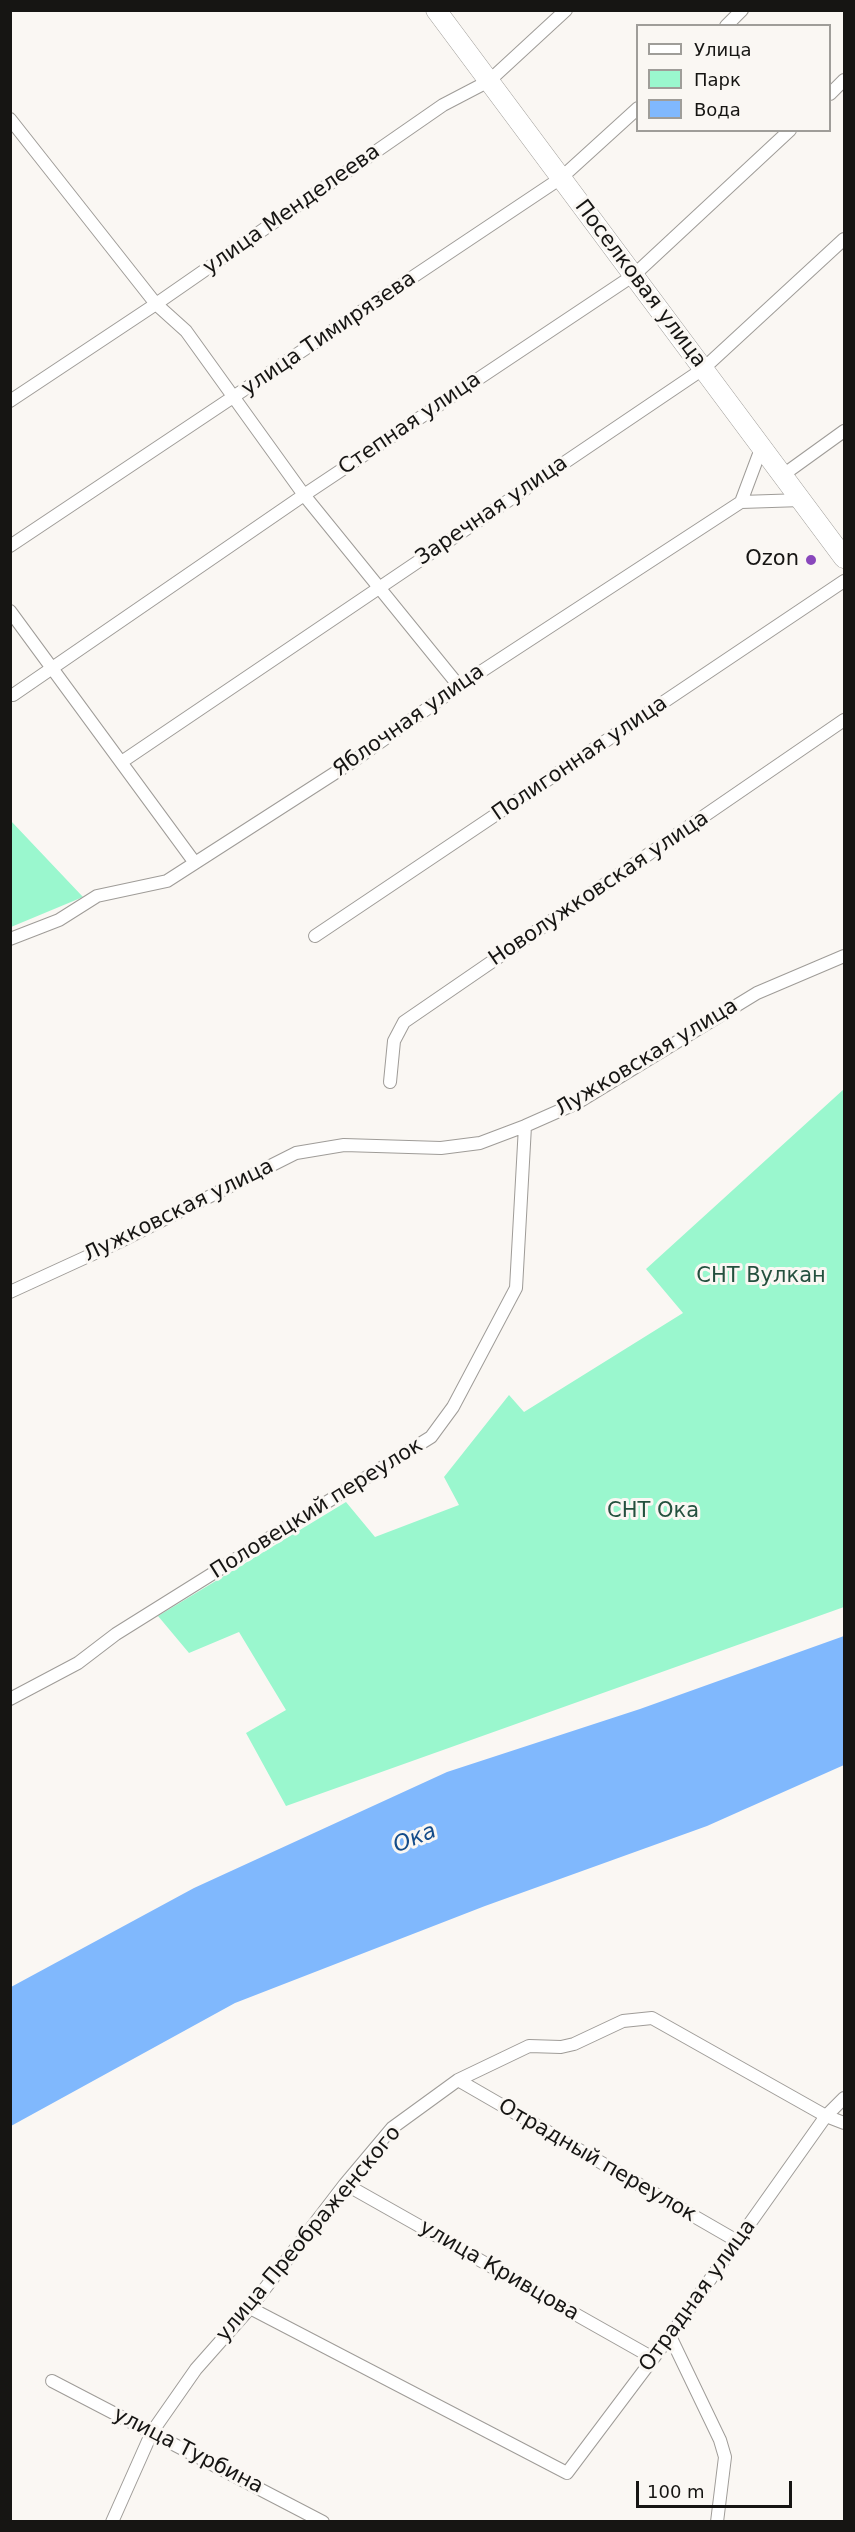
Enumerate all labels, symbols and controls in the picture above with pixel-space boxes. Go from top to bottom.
legend [636,24,831,132]
text: Улица [694,39,751,60]
text: Парк [694,69,741,90]
text: Вода [694,99,741,120]
street label: улица Менделеева [199,139,385,281]
street label: Поселковая улица [569,195,711,373]
street label: улица Тимирязева [237,266,421,402]
street label: Степная улица [334,367,486,481]
street label: Заречная улица [411,451,573,571]
place label: Ozon [745,547,799,573]
marker: Ozon [804,553,818,567]
street label: Яблочная улица [329,659,489,783]
street label: Полигонная улица [488,691,672,827]
street label: Новолужковская улица [484,806,714,972]
street label: Лужковская улица [551,994,743,1122]
street label: Лужковская улица [80,1154,278,1268]
park label: СНТ Вулкан [696,1264,826,1290]
street label: Половецкий переулок [206,1433,428,1585]
park label: СНТ Ока [607,1499,699,1525]
water label: Ока [390,1819,440,1859]
street label: Отрадный переулок [494,2094,700,2228]
street label: улица Преображенского [211,2121,407,2347]
street label: улица Кривцова [415,2215,583,2327]
street label: Отрадная улица [634,2215,762,2377]
street label: улица Турбина [109,2402,267,2500]
scale bar [639,2469,795,2507]
text: 100 m [647,2481,705,2502]

